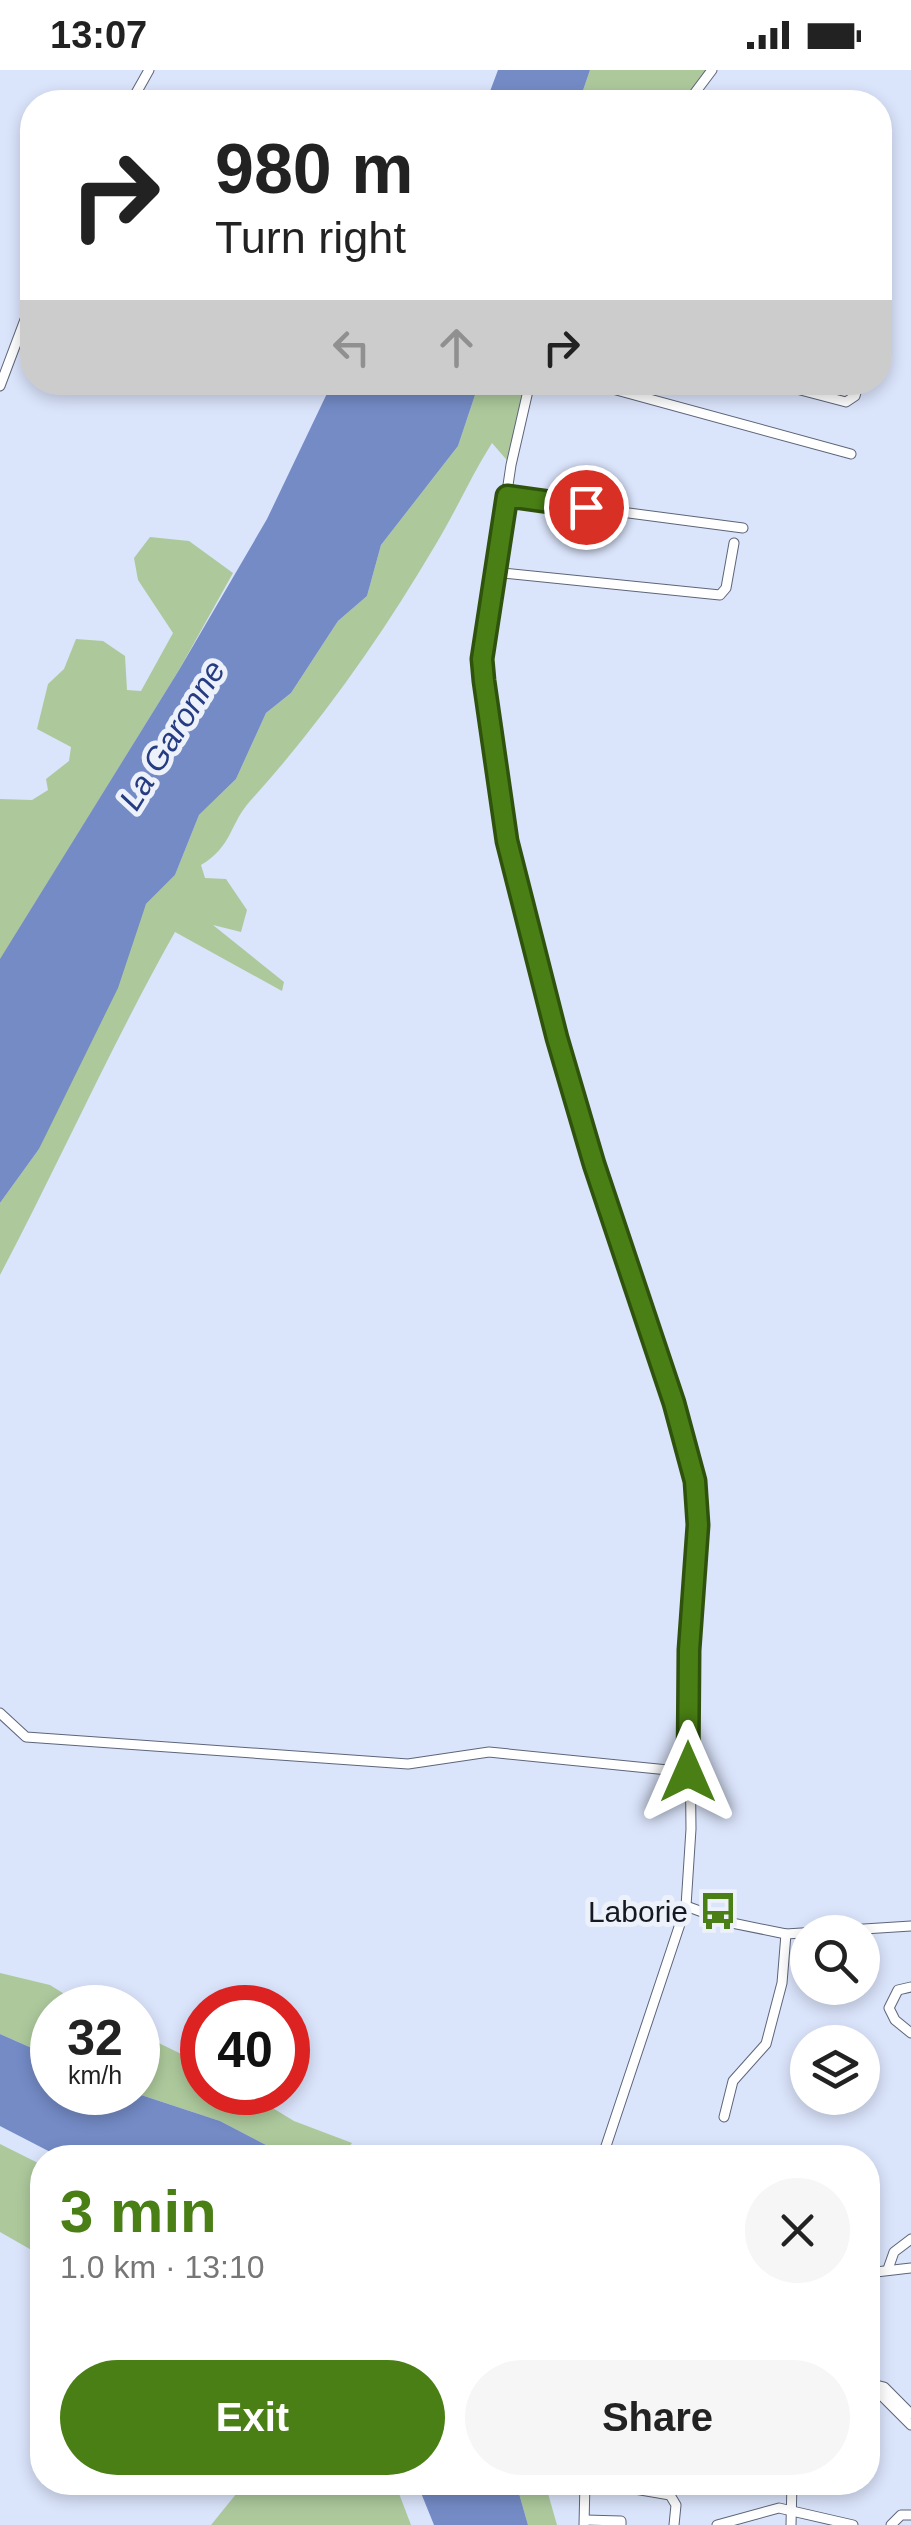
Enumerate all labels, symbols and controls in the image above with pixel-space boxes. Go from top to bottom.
text: 13:07 [50,14,147,56]
icon: right [50,130,180,260]
text: 980 m [215,130,413,208]
text: Turn right [215,212,406,263]
icon: left [324,320,379,375]
icon: ahead [429,320,484,375]
icon: right [534,320,589,375]
pin [544,465,629,550]
icon: arrive [559,480,614,535]
water label: La Garonne [112,654,232,816]
position arrow [636,1720,740,1824]
bus stop icon: Laborie [697,1890,739,1932]
place label: Laborie [588,1895,688,1928]
map controls [790,1915,880,2115]
button: search [790,1915,880,2005]
speed limit sign: 40 [180,1985,310,2115]
text: 32 [67,2010,123,2066]
button: layers [790,2025,880,2115]
text: km/h [68,2061,122,2089]
text: 3 min [60,2178,217,2245]
button: close [745,2178,850,2283]
text: 1.0 km · 13:10 [60,2249,265,2285]
button: Exit [60,2360,445,2475]
button: Share [465,2360,850,2475]

